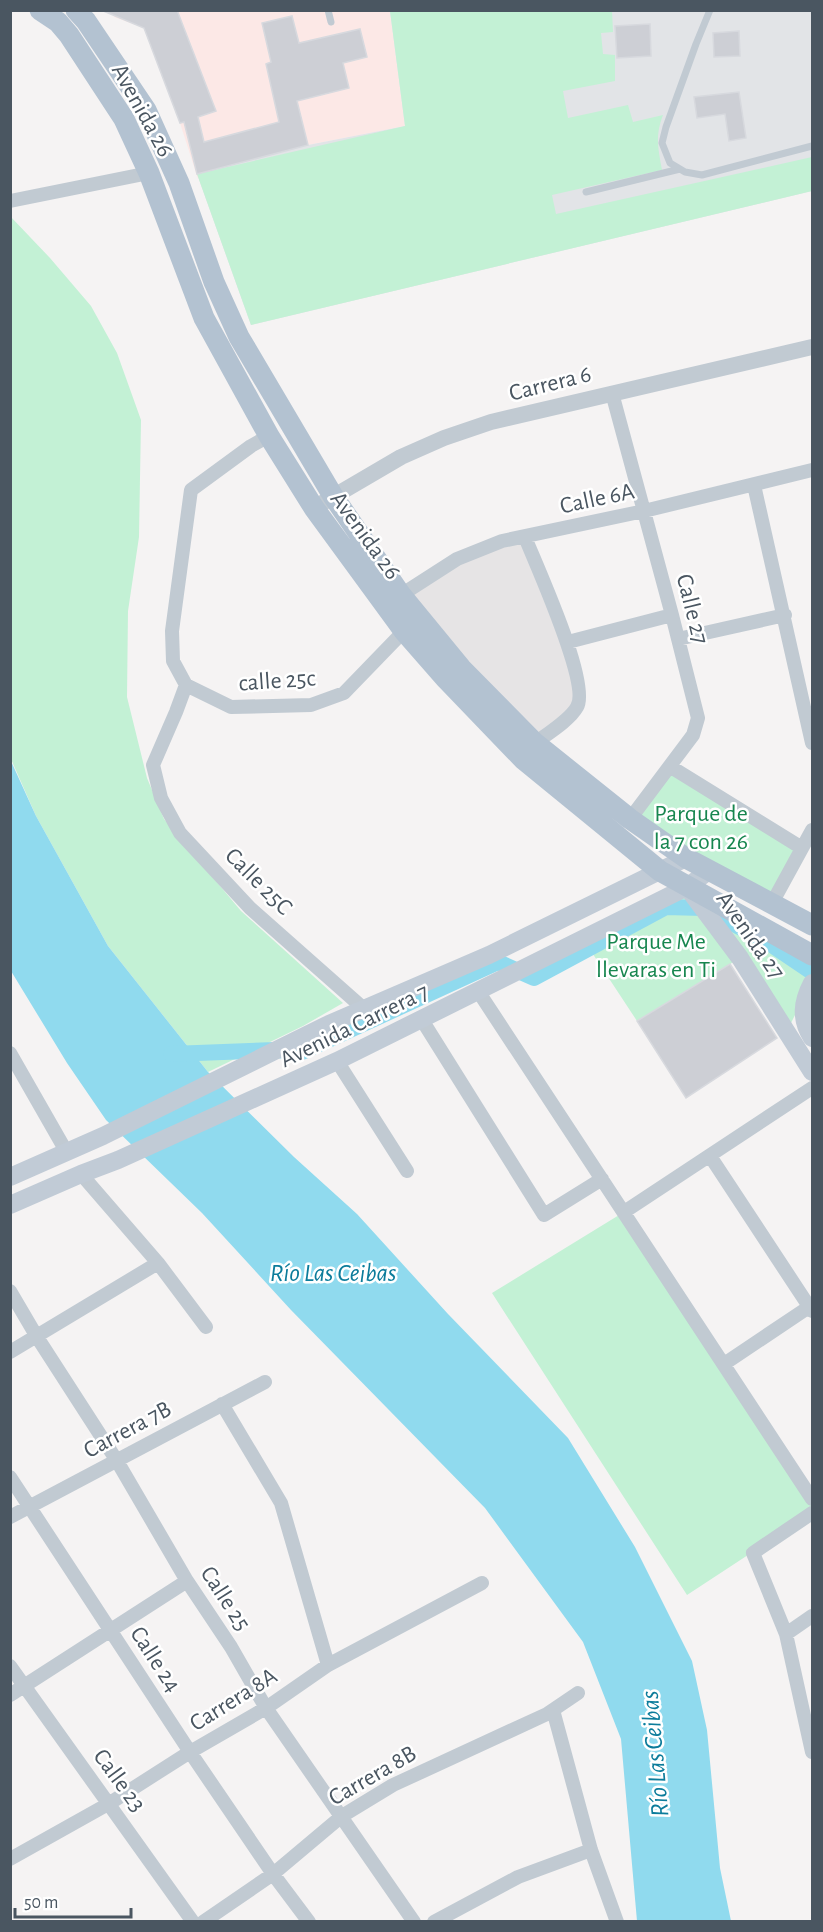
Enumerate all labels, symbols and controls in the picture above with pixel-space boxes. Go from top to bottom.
street label: Avenida 26 [107,60,177,161]
street label: Carrera 6 [507,362,594,406]
street label: Calle 6A [558,479,637,519]
street label: Avenida 26 [325,487,405,584]
street label: Calle 27 [672,572,712,647]
street label: calle 25c [238,666,316,696]
park label: Parque de la 7 con 26 [654,802,748,854]
street label: Calle 25C [220,844,296,920]
street label: Avenida 27 [711,887,789,984]
park label: Parque Me llevaras en Ti [596,930,716,982]
street label: Avenida Carrera 7 [276,980,433,1072]
water label: Río Las Ceibas [270,1260,396,1286]
street label: Carrera 7B [80,1397,175,1463]
street label: Calle 25 [196,1562,255,1635]
street label: Calle 24 [125,1622,185,1697]
street label: Carrera 8A [186,1664,281,1736]
water label: Río Las Ceibas [637,1690,673,1818]
street label: Carrera 8B [325,1741,420,1810]
street label: Calle 23 [89,1745,150,1816]
scale bar [15,1881,130,1919]
text: 50 m [24,1894,58,1912]

